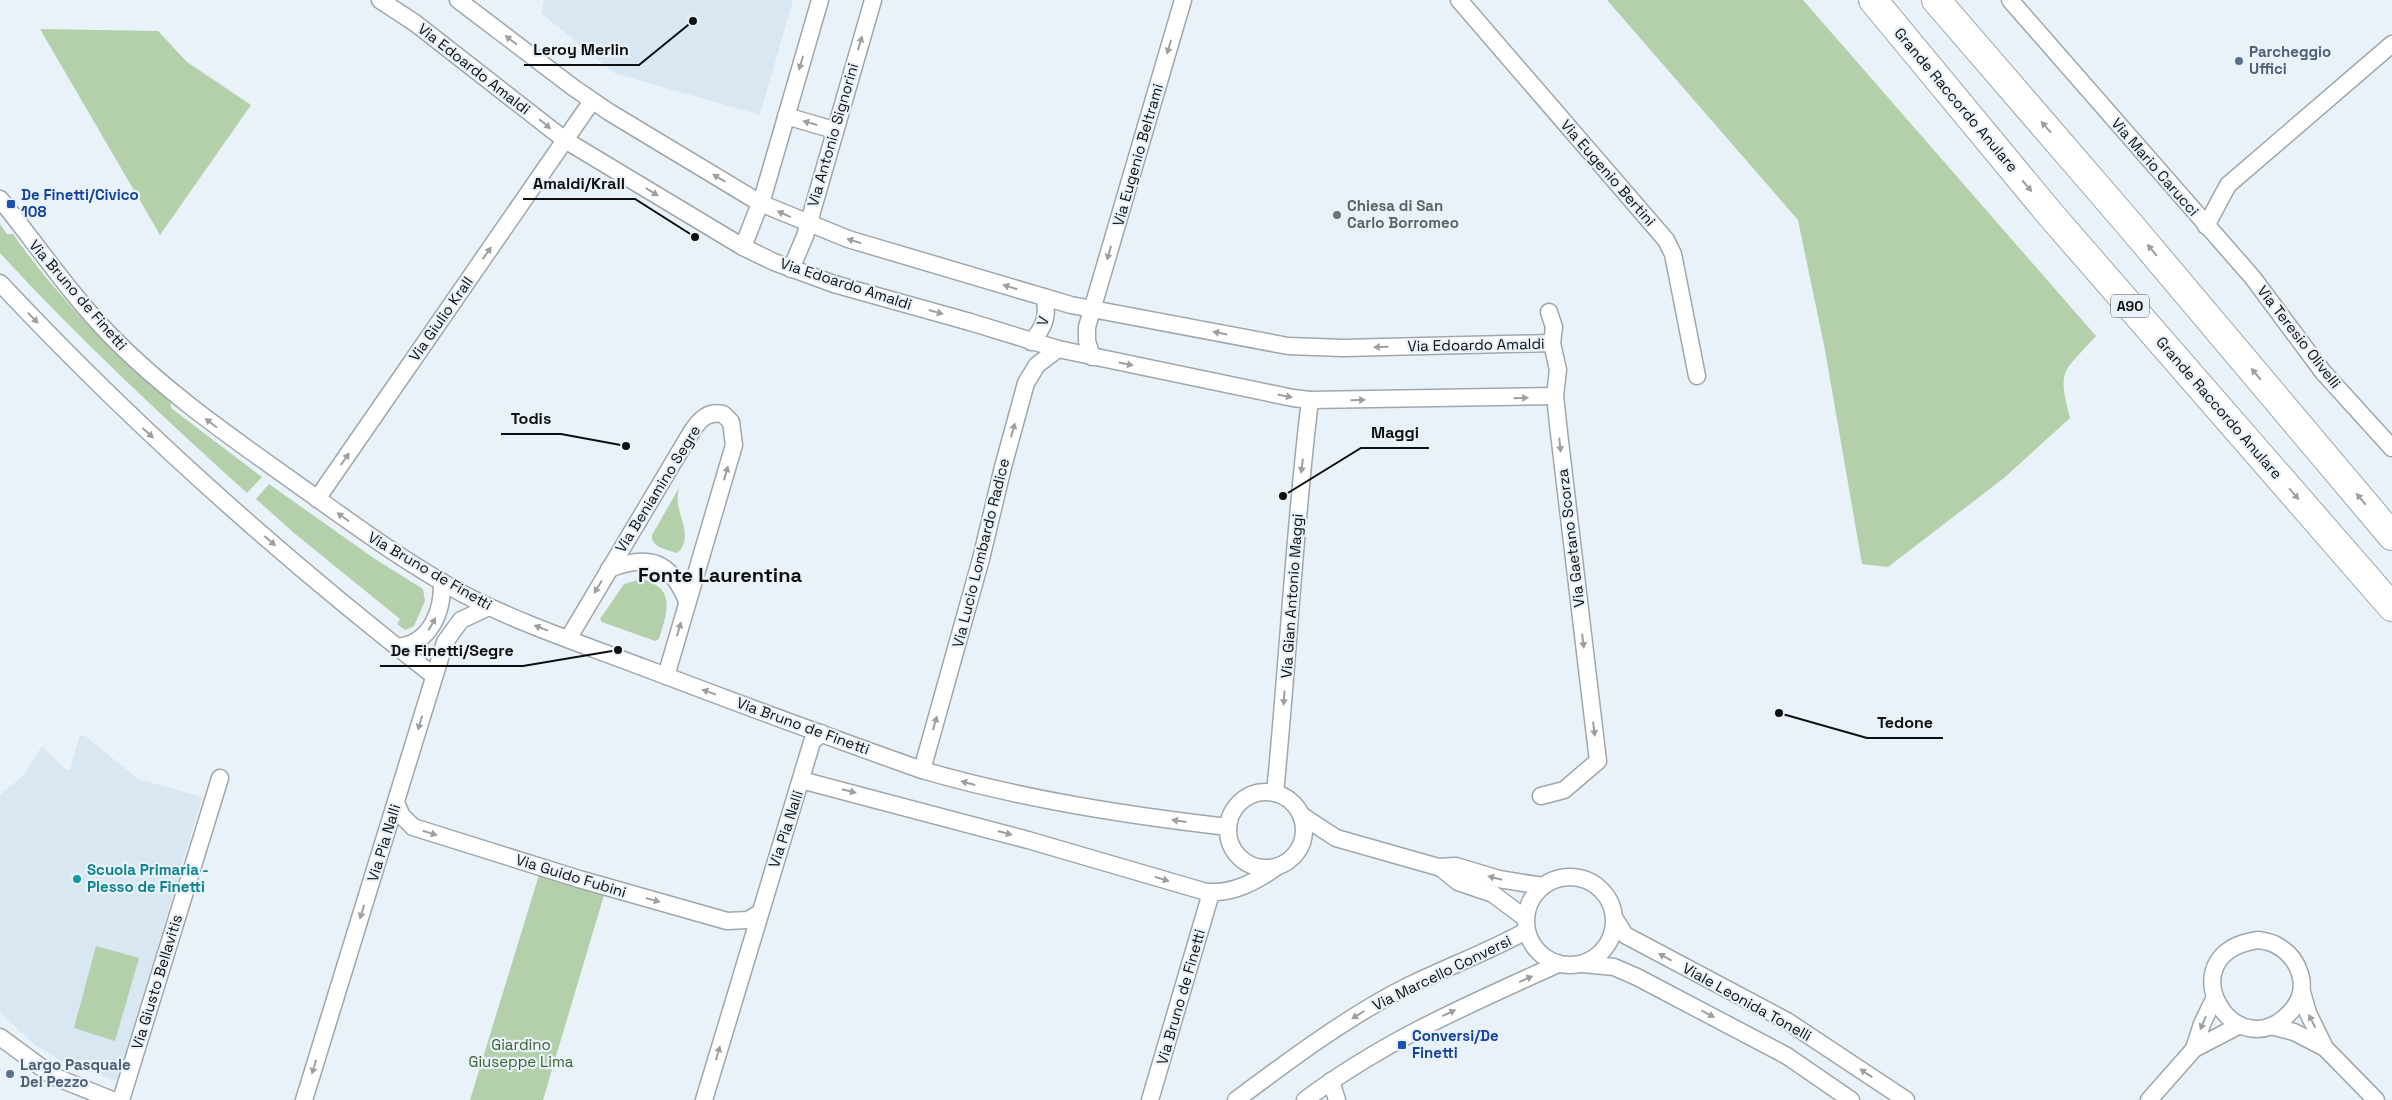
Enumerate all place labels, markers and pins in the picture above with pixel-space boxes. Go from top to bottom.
callout: Leroy Merlin [524,34,639,65]
place label: Parcheggio Uffici [2249,42,2331,78]
marker: Parcheggio Uffici [2233,55,2245,67]
callout: Amaldi/Krall [523,168,635,199]
place label: De Finetti/Civico 108 [21,185,139,221]
place label: Chiesa di San Carlo Borromeo [1347,196,1459,232]
marker: De Finetti/Civico 108 [5,198,17,210]
marker: Chiesa di San Carlo Borromeo [1331,209,1343,221]
callout: Todis [501,403,561,434]
callout: Maggi [1361,417,1429,448]
callout: De Finetti/Segre [380,635,523,666]
callout: Tedone [1867,707,1943,738]
place label: Scuola Primaria - Plesso de Finetti [87,860,209,896]
marker: Scuola Primaria - Plesso de Finetti [71,873,83,885]
place label: Conversi/De Finetti [1412,1026,1499,1062]
marker: Conversi/De Finetti [1396,1039,1408,1051]
place label: Largo Pasquale Del Pezzo [20,1055,131,1091]
marker: Largo Pasquale Del Pezzo [4,1068,16,1080]

